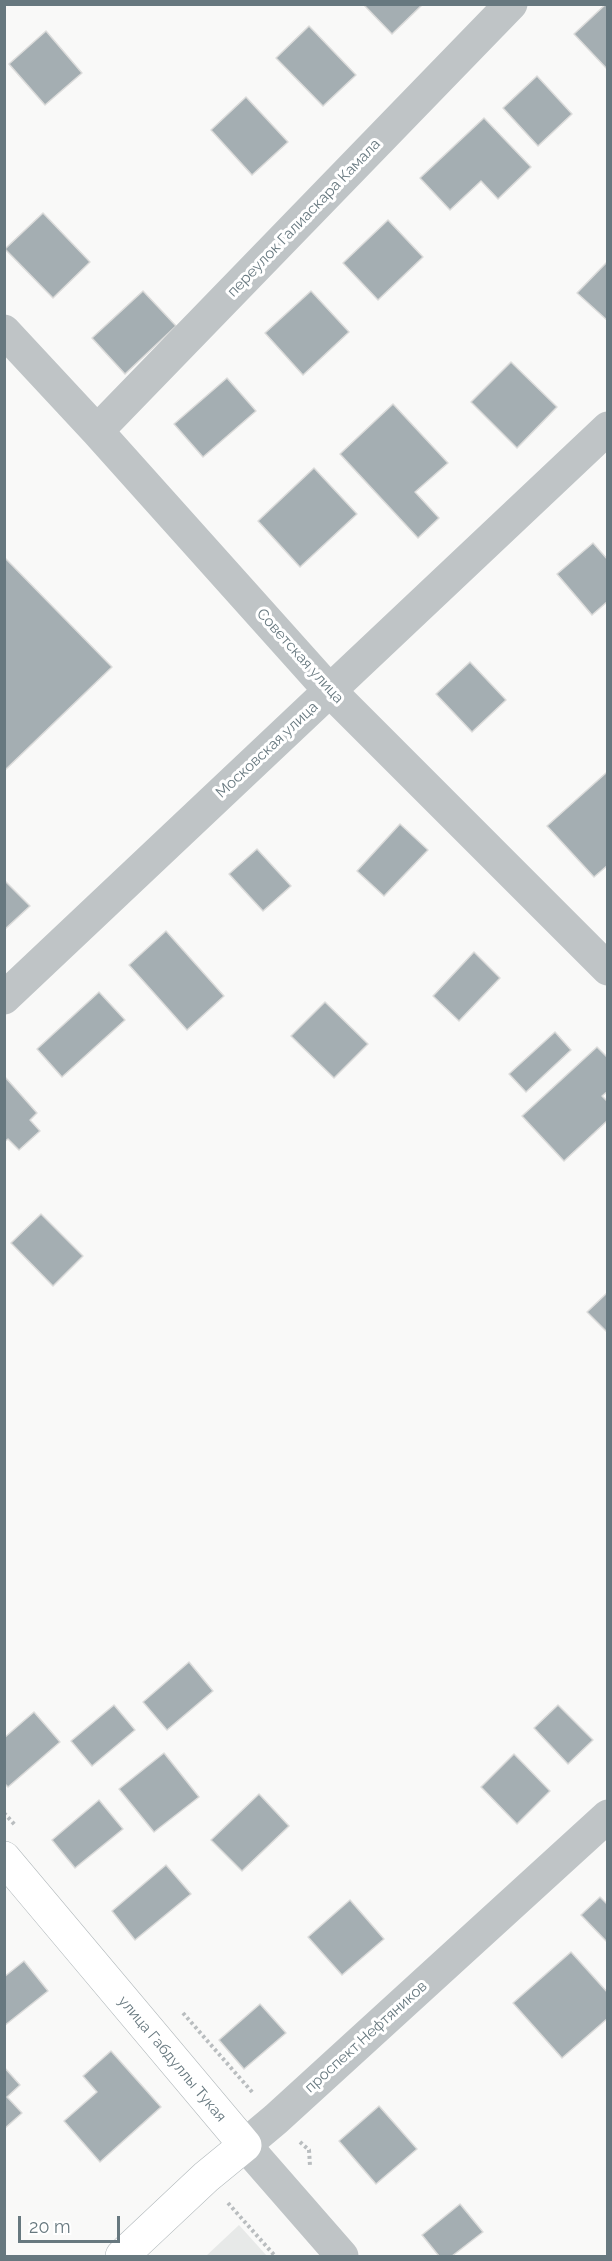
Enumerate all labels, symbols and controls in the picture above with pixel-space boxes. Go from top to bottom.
street label: переулок Галиаскара Камала [224,135,384,301]
street label: Советская улица [253,605,347,707]
street label: Московская улица [212,698,322,802]
street label: проспект Нефтяников [301,1977,431,2097]
street label: улица Габдуллы Тукая [114,1992,230,2126]
scale bar [21,2204,123,2242]
text: 20 m [29,2216,71,2237]

